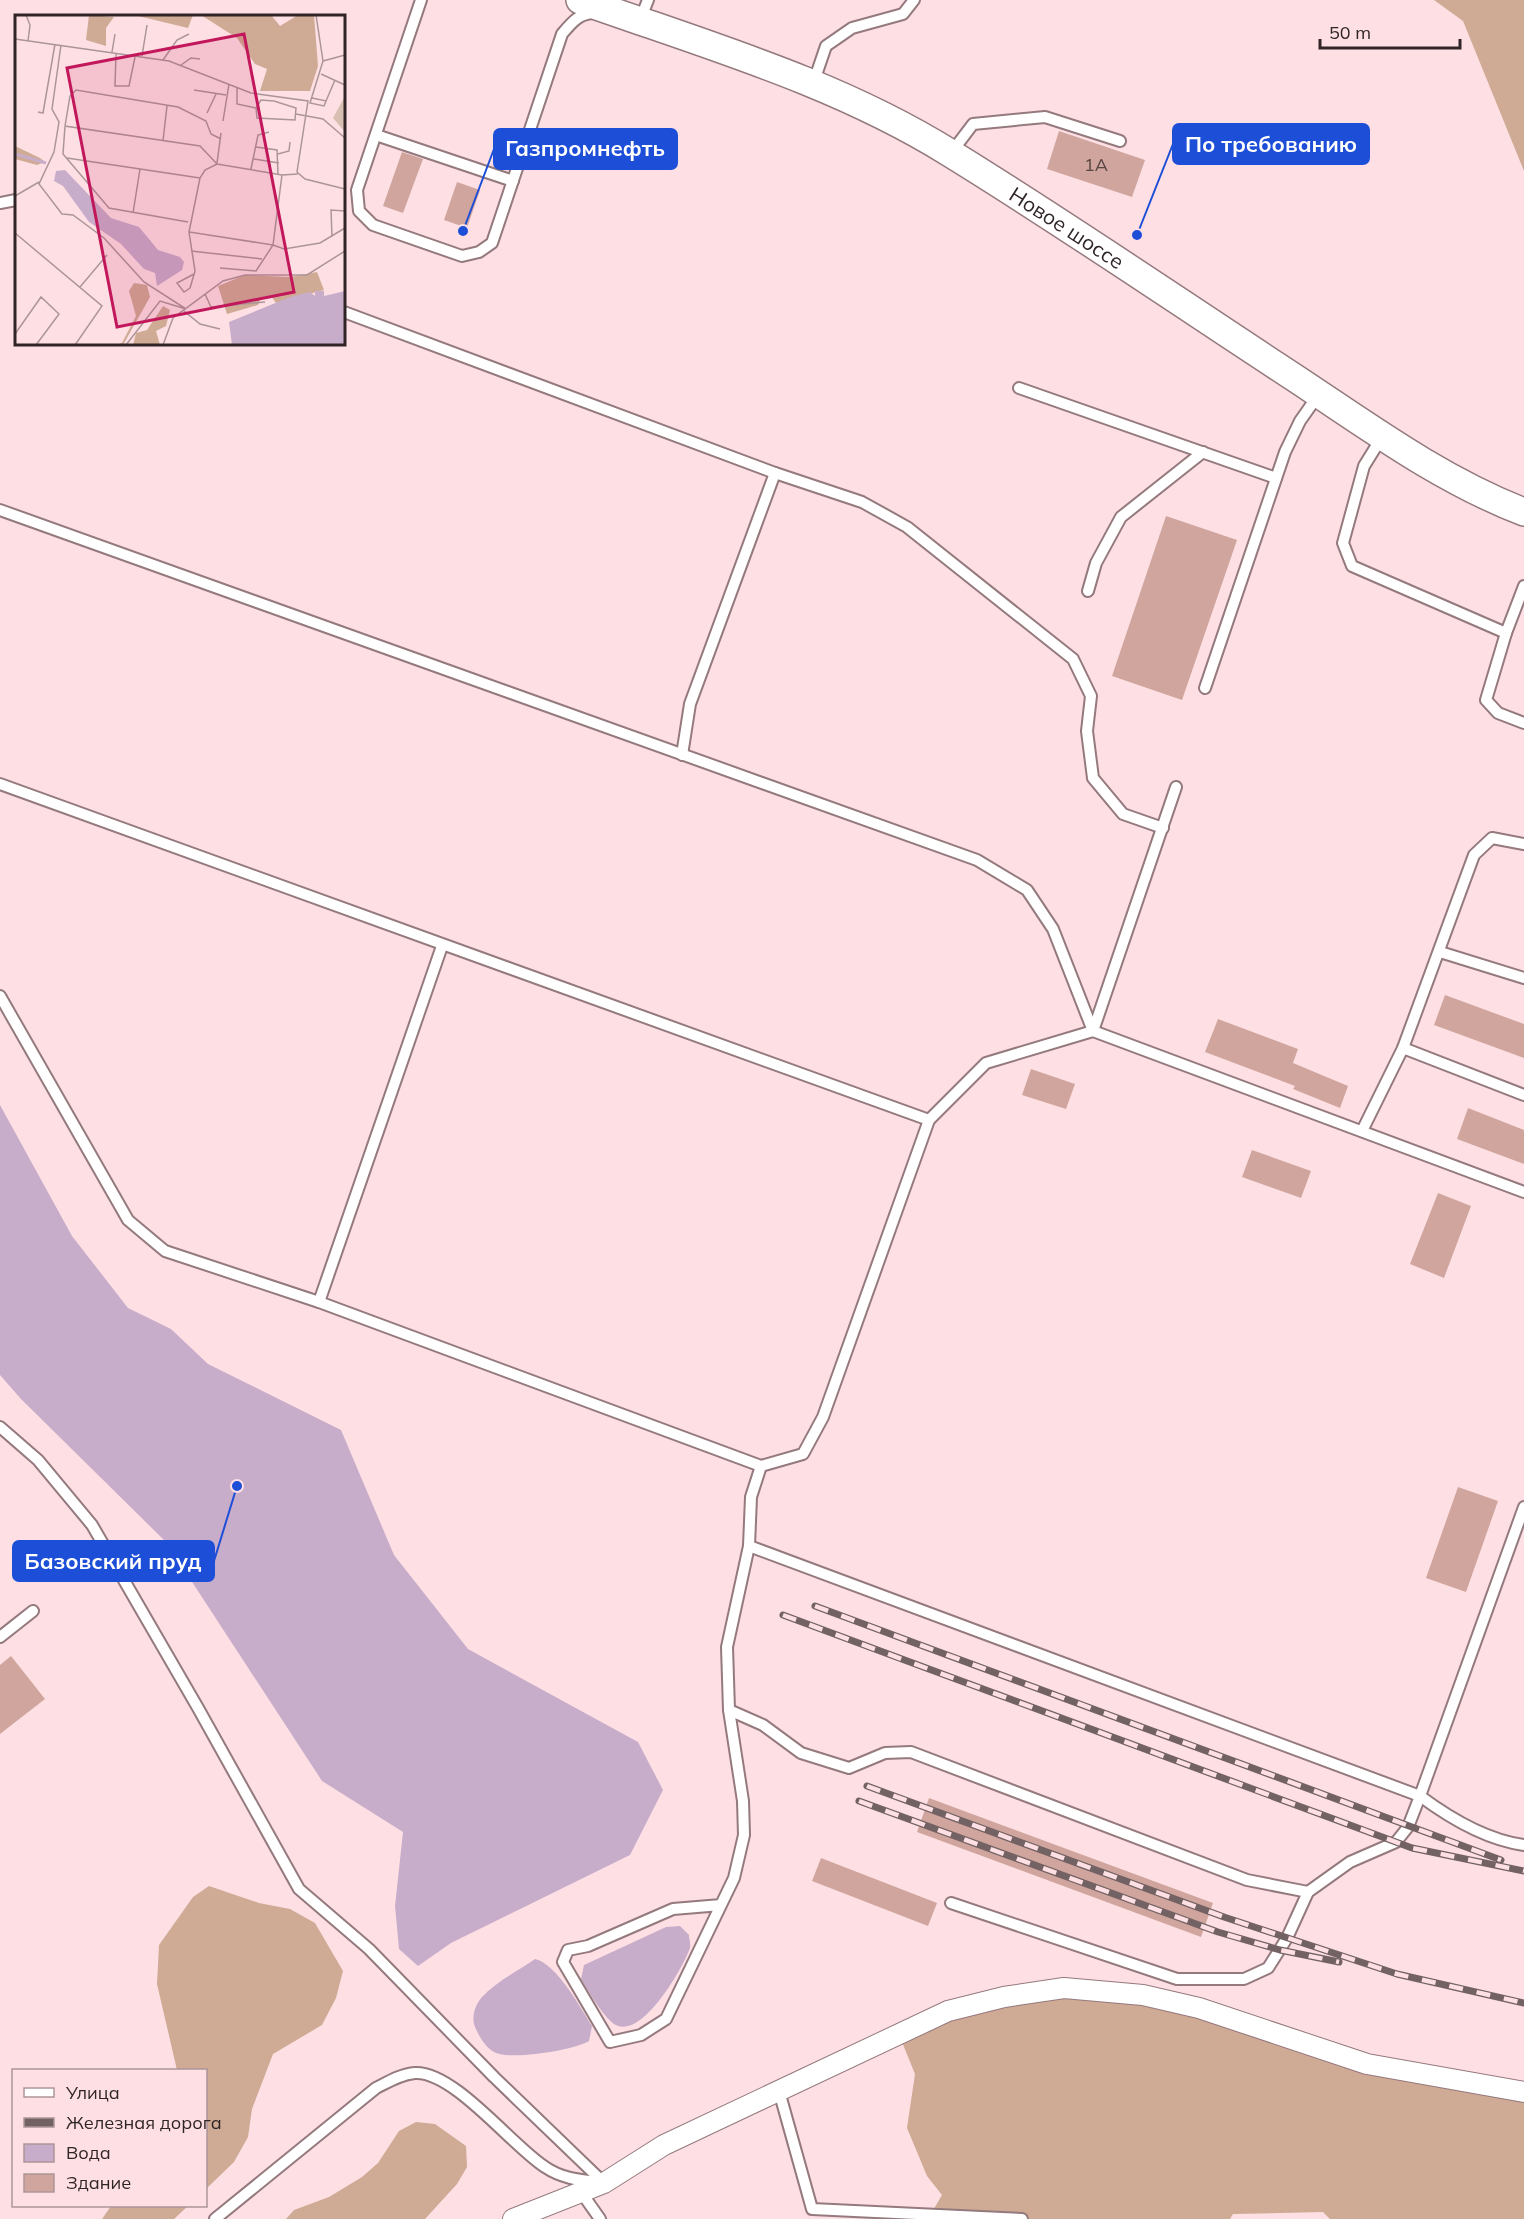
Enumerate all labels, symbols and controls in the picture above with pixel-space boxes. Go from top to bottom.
scale bar [1320,12,1460,50]
inset map [15,15,345,345]
text: 50 m [1329,21,1371,44]
callout: По требованию [1173,124,1369,164]
callout: Газпромнефть [494,129,677,169]
text: По требованию [1185,130,1357,158]
text: Газпромнефть [505,134,665,162]
house number: 1А [1084,153,1108,176]
street label: Новое шоссе [1005,181,1129,274]
callout: Базовский пруд [13,1541,214,1581]
text: Базовский пруд [24,1547,202,1575]
legend [12,2069,207,2207]
text: Улица [65,2081,120,2104]
text: Железная дорога [66,2111,222,2134]
text: Вода [66,2141,111,2164]
text: Здание [66,2171,131,2194]

